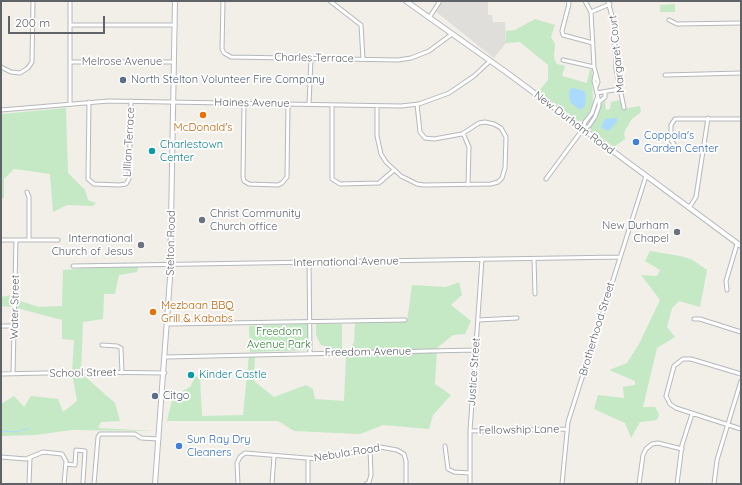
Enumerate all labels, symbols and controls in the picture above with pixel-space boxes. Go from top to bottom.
scale bar [10,8,107,34]
street label: Margaret Court [606,14,628,94]
text: 200 m [15,15,50,30]
street label: Charles Terrace [274,51,354,65]
street label: Melrose Avenue [82,55,162,69]
place label: North Stelton Volunteer Fire Company [131,73,325,87]
marker: North Stelton Volunteer Fire Company [118,75,128,85]
street label: New Durham Road [531,88,617,158]
street label: Haines Avenue [214,96,290,110]
street label: Lillian Terrace [121,107,137,177]
marker: McDonald's [198,110,208,120]
place label: McDonald's [174,121,232,135]
place label: Coppola's Garden Center [644,129,719,155]
marker: Coppola's Garden Center [631,137,641,147]
place label: Charlestown Center [160,138,223,164]
marker: Charlestown Center [147,146,157,156]
place label: Christ Community Church office [210,207,301,233]
street label: Stelton Road [164,210,178,276]
marker: Christ Community Church office [197,215,207,225]
place label: New Durham Chapel [602,219,669,245]
marker: New Durham Chapel [672,227,682,237]
place label: International Church of Jesus [52,232,133,258]
marker: International Church of Jesus [136,240,146,250]
street label: International Avenue [293,254,399,270]
street label: Water Street [8,275,22,339]
street label: Brotherhood Street [576,280,618,378]
place label: Mezbaan BBQ Grill & Kababs [161,299,234,325]
marker: Mezbaan BBQ Grill & Kababs [148,307,158,317]
park label: Freedom Avenue Park [247,325,311,351]
street label: Justice Street [465,337,483,407]
street label: Freedom Avenue [325,345,411,359]
street label: School Street [49,366,117,380]
place label: Kinder Castle [199,368,267,382]
marker: Kinder Castle [186,370,196,380]
place label: Citgo [163,389,189,403]
marker: Citgo [150,391,160,401]
street label: Fellowship Lane [479,423,559,437]
place label: Sun Ray Dry Cleaners [187,433,251,459]
marker: Sun Ray Dry Cleaners [174,441,184,451]
street label: Nebula Road [313,441,381,465]

